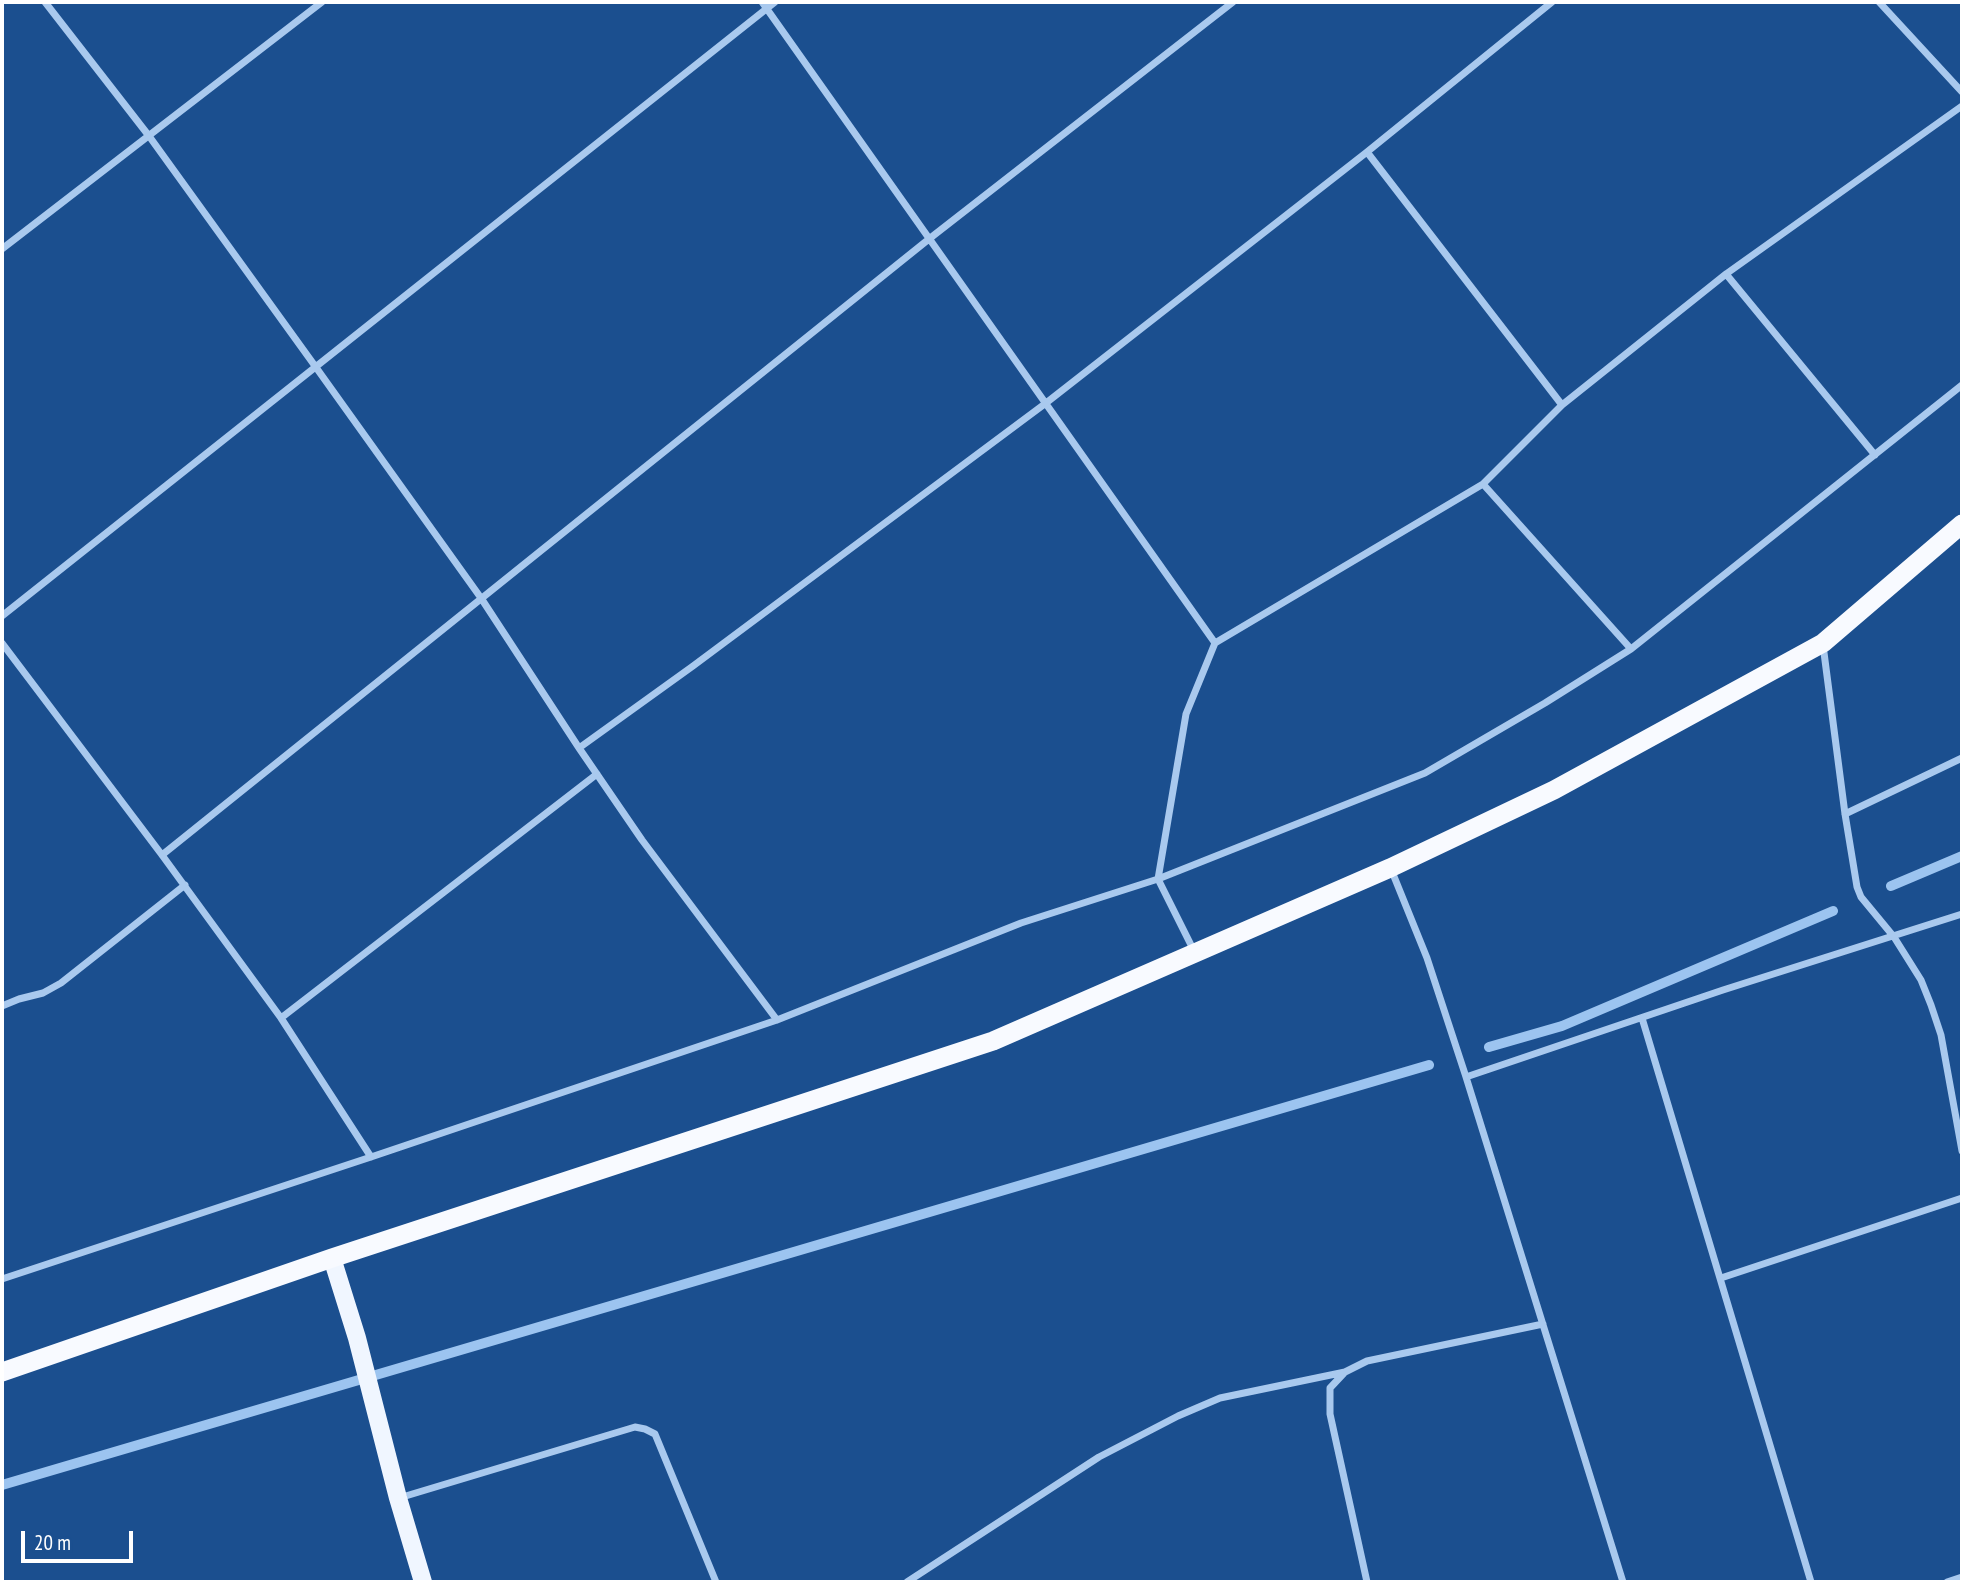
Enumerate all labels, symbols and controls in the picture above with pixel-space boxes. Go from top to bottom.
scale bar [24,1518,136,1562]
text: 20 m [34,1529,71,1556]

